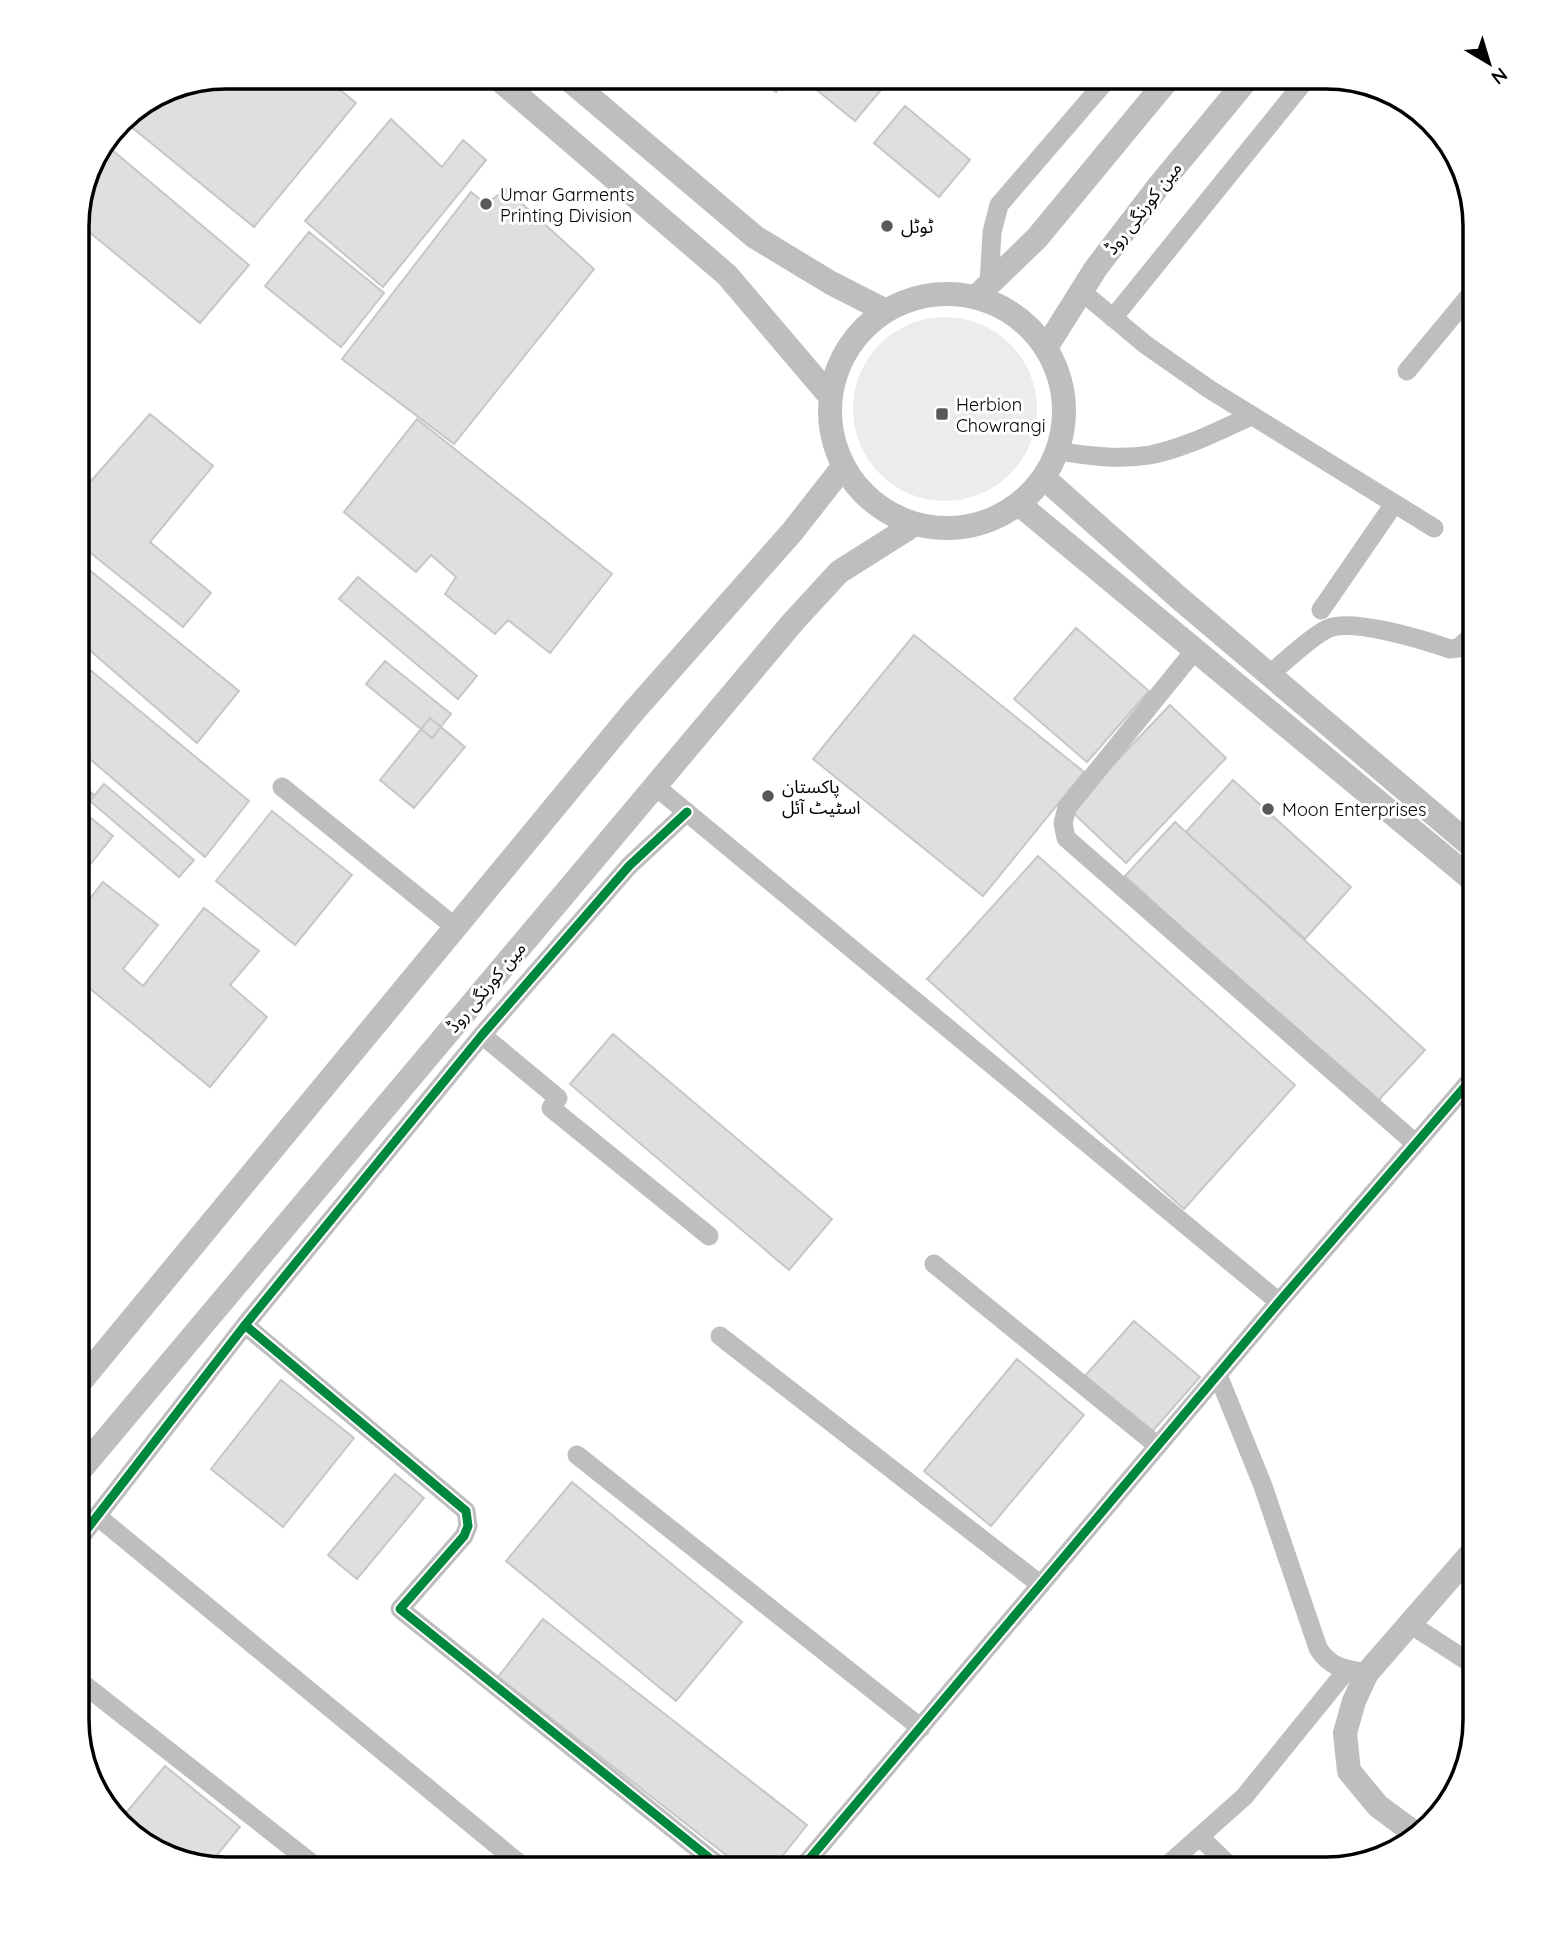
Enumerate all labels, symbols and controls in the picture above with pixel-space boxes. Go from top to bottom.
north arrow [1454,28,1524,98]
text: N [1487,63,1512,90]
street label: مین کورنگی روڈ [1100,157,1186,259]
place label: Umar Garments Printing Division [500,183,635,227]
marker: Umar Garments Printing Division [478,196,494,212]
place label: ٹوٹل [901,215,934,238]
marker: ٹوٹل [879,218,895,234]
place label: Herbion Chowrangi [956,393,1046,437]
marker: Herbion Chowrangi [934,406,950,422]
place label: پاکستان اسٹیٹ آئل [782,775,861,819]
marker: پاکستان اسٹیٹ آئل [760,788,776,804]
place label: Moon Enterprises [1282,798,1426,821]
marker: Moon Enterprises [1260,801,1276,817]
street label: مین کورنگی روڈ [441,937,531,1037]

